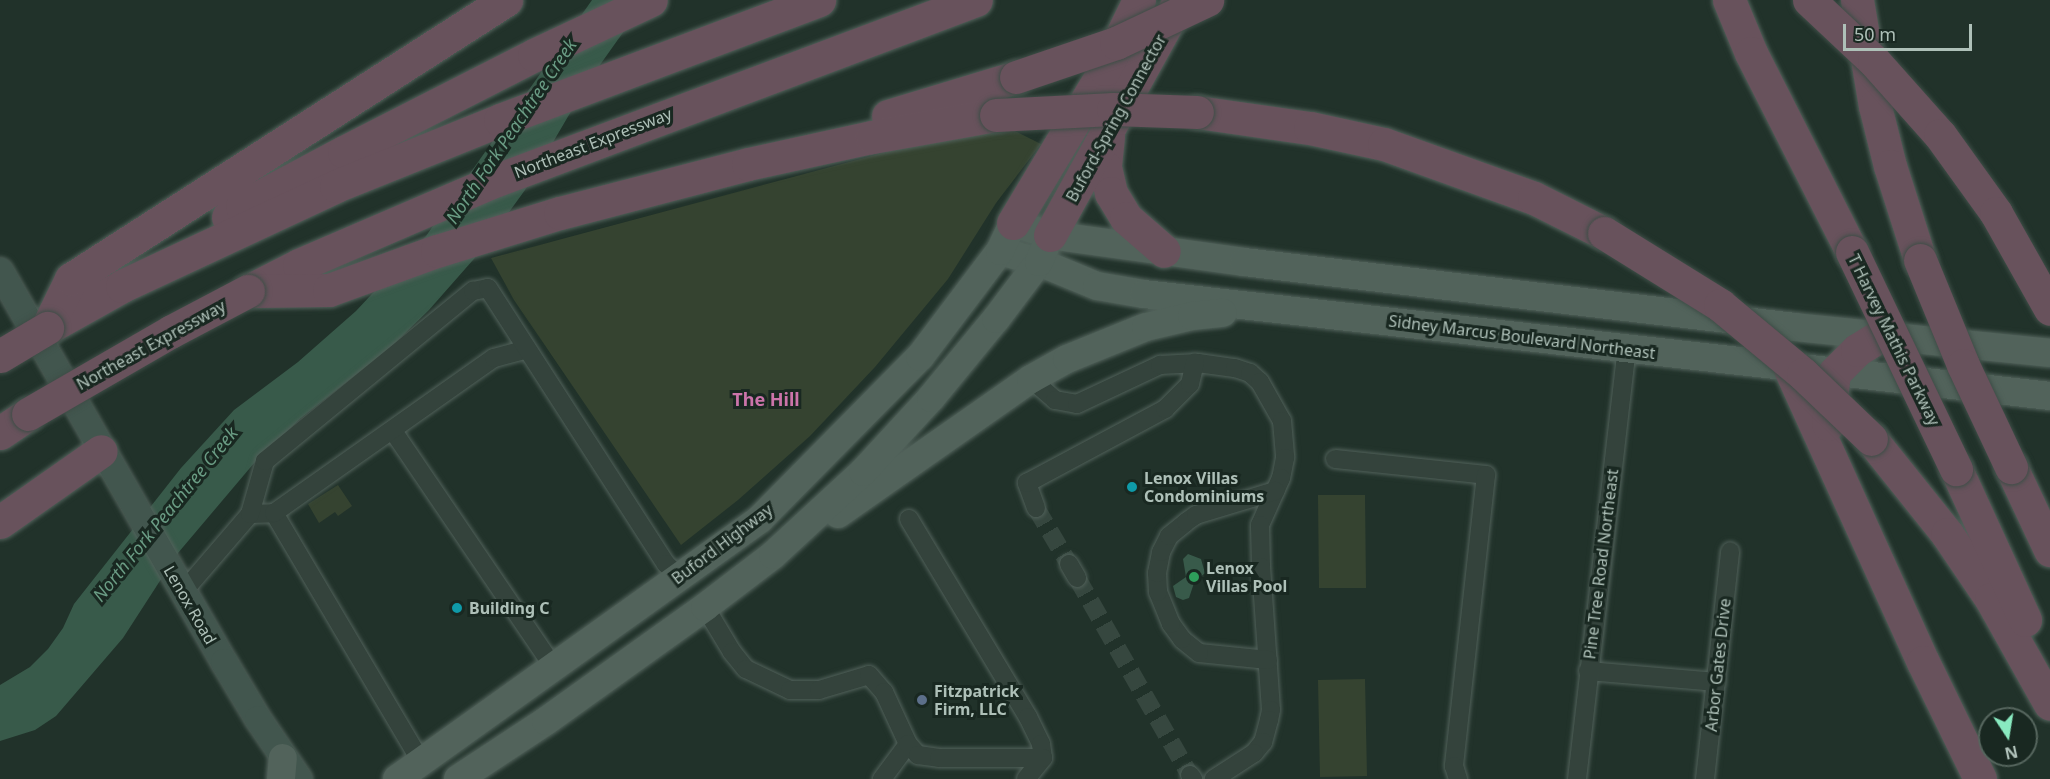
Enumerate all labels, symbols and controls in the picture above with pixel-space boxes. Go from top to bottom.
scale bar [1846,12,1975,50]
text: 50 m [1854,22,1896,46]
street label: Buford-Spring Connector [1062,31,1170,205]
water label: North Fork Peachtree Creek [441,34,581,228]
street label: Northeast Expressway [511,104,675,182]
street label: T Harvey Mathis Parkway [1844,251,1944,429]
street label: Northeast Expressway [73,296,229,394]
street label: Sidney Marcus Boulevard Northeast [1388,311,1656,363]
district label: The Hill [732,388,800,410]
water label: North Fork Peachtree Creek [88,422,242,606]
place label: Lenox Villas Condominiums [1144,468,1264,506]
street label: Pine Tree Road Northeast [1580,468,1622,660]
marker: Lenox Villas Condominiums [1125,480,1139,494]
street label: Buford Highway [668,500,776,588]
place label: Lenox Villas Pool [1206,558,1287,596]
street label: Lenox Road [160,562,220,648]
marker: Lenox Villas Pool [1187,570,1201,584]
street label: Arbor Gates Drive [1701,597,1735,733]
place label: Building C [469,598,549,618]
marker: Building C [450,601,464,615]
place label: Fitzpatrick Firm, LLC [934,681,1019,719]
marker: Fitzpatrick Firm, LLC [915,693,929,707]
north arrow [1978,707,2038,767]
text: N [2003,741,2020,765]

